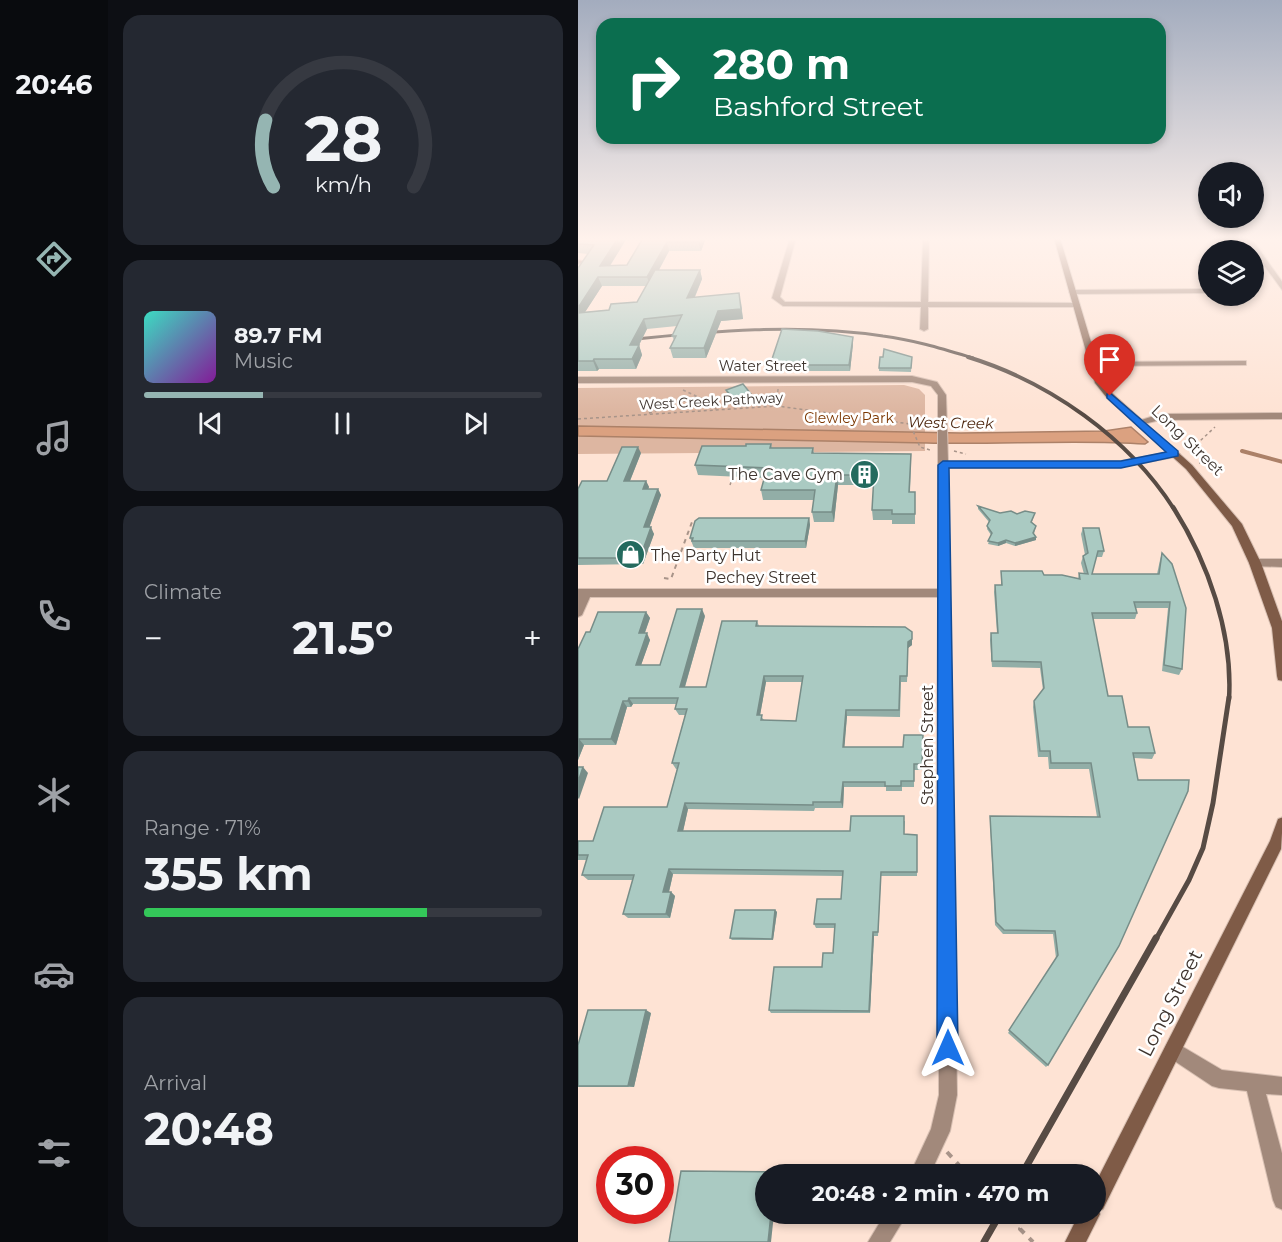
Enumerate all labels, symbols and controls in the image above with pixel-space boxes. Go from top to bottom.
text: 280 m [713,38,850,90]
icon: right [614,42,692,120]
text: 20:46 [15,68,93,101]
text: Bashford Street [713,90,924,123]
text: 28 [304,101,382,177]
map controls [1198,162,1264,306]
button: sound [1198,162,1264,228]
text: km/h [314,172,372,198]
icon: directions [33,238,75,280]
button: layers [1198,240,1264,306]
text: 89.7 FM [234,322,323,349]
pin [1084,334,1135,396]
icon: arrive [1093,343,1126,376]
text: Music [234,349,293,373]
street label: Water Street [719,357,808,375]
street label: West Creek Pathway [638,388,784,414]
street label: Long Street [1147,401,1228,480]
icon: previous [194,407,227,440]
icon: pause [326,407,359,440]
icon: next [459,407,492,440]
park label: Clewley Park [804,409,894,427]
water label: West Creek [908,412,995,433]
icon: music [33,417,75,459]
building icon: The Cave Gym [848,458,880,490]
place label: The Cave Gym [728,465,843,484]
shop icon: The Party Hut [614,539,646,571]
place label: The Party Hut [651,546,762,565]
street label: Pechey Street [705,568,817,587]
text: Climate [144,580,222,604]
icon: phone [33,595,75,637]
text: 21.5° [292,610,394,665]
text: − [144,618,163,658]
text: + [523,618,542,658]
street label: Stephen Street [918,684,937,805]
icon: climate [33,774,75,816]
text: Range · 71% [144,816,261,840]
text: 355 km [144,846,313,901]
street label: Long Street [1133,945,1207,1061]
icon: car [33,953,75,995]
position arrow [916,1016,980,1080]
text: Arrival [144,1071,207,1095]
text: 20:48 [144,1101,274,1156]
icon: filters [33,1132,75,1174]
speed limit sign: 30 [596,1146,674,1224]
text: 20:48 · 2 min · 470 m [812,1180,1049,1207]

